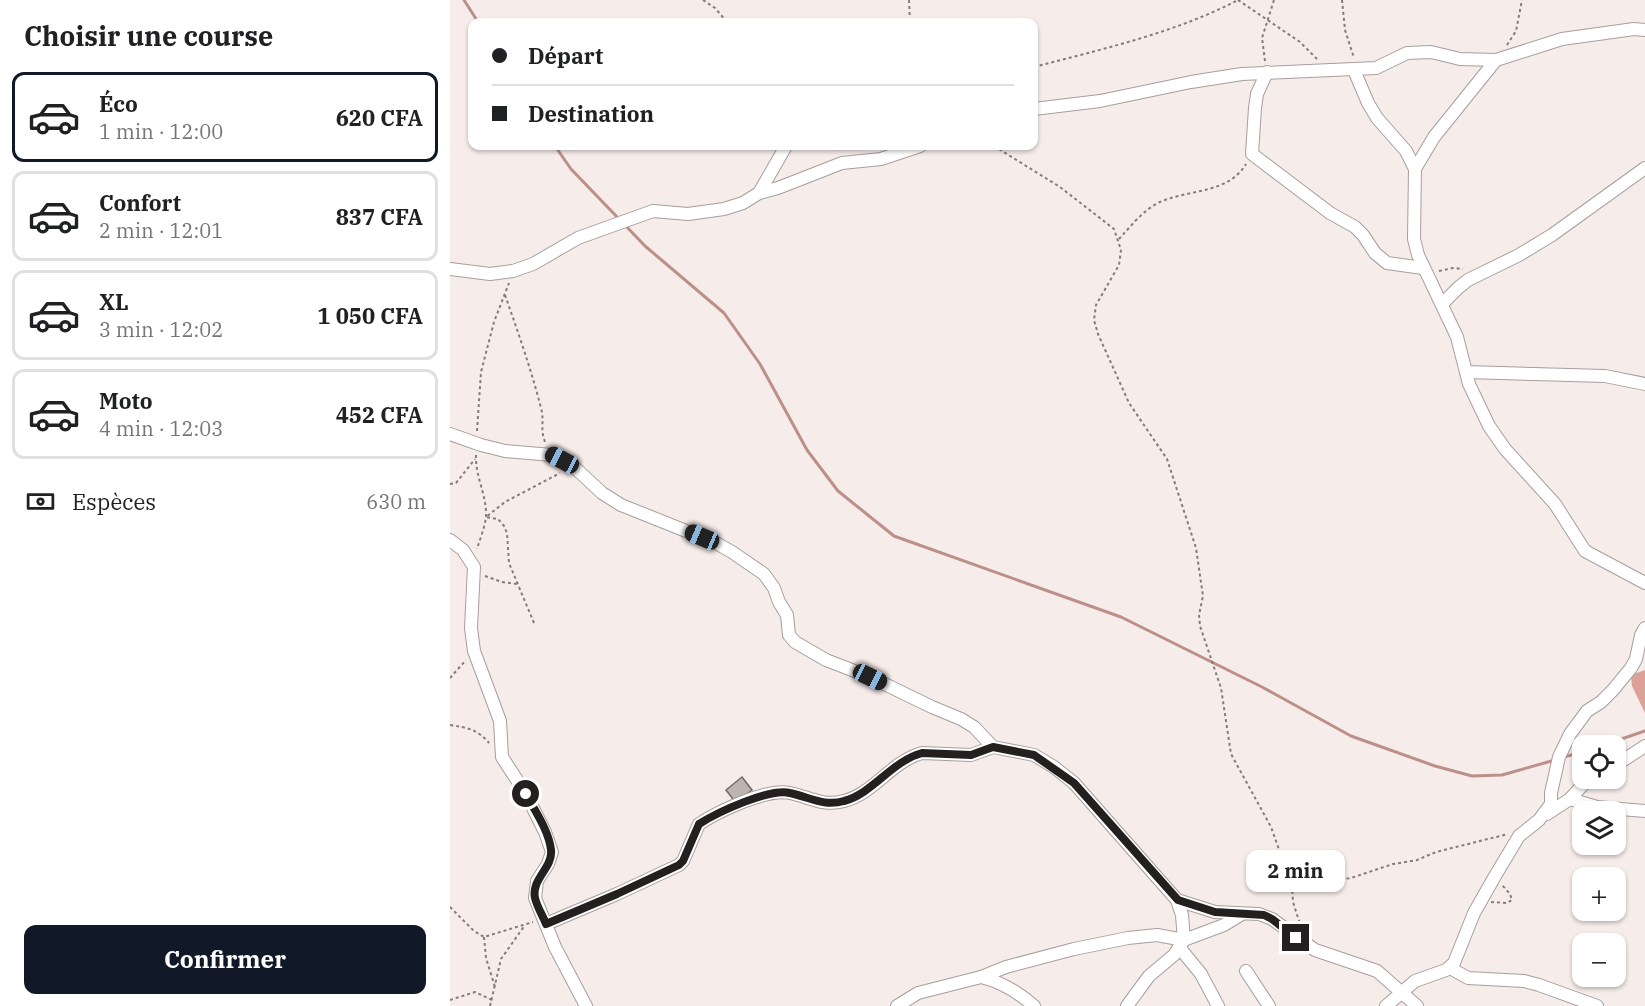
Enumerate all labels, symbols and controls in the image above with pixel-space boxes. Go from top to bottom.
text: Choisir une course [24,18,273,53]
text: Départ [528,41,603,70]
text: Éco [99,89,138,118]
icon: car [27,90,81,144]
text: Destination [528,99,654,128]
text: 620 CFA [336,103,423,132]
text: 1 min · 12:00 [99,118,223,145]
text: Confort [99,188,181,217]
icon: car [27,189,81,243]
text: 837 CFA [336,202,423,231]
text: 2 min · 12:01 [99,217,223,244]
text: XL [99,287,129,316]
icon: car [27,288,81,342]
text: 1 050 CFA [317,301,423,330]
text: 3 min · 12:02 [99,316,223,343]
text: Moto [99,386,153,415]
icon: car [27,387,81,441]
text: 452 CFA [336,400,423,429]
text: 4 min · 12:03 [99,415,223,442]
car [542,444,582,476]
icon: cash [24,485,57,518]
text: Espèces [72,487,156,516]
text: 630 m [366,488,426,515]
car [682,522,722,552]
car [850,661,890,693]
map controls [1572,735,1626,987]
button: locate [1572,735,1626,789]
route start [512,780,539,807]
button: layers [1572,801,1626,855]
callout: 2 min [1246,851,1346,893]
text: 2 min [1268,857,1324,884]
button: + [1572,867,1626,921]
route end [1282,924,1309,951]
button: Confirmer [24,925,426,994]
button: − [1572,933,1626,987]

